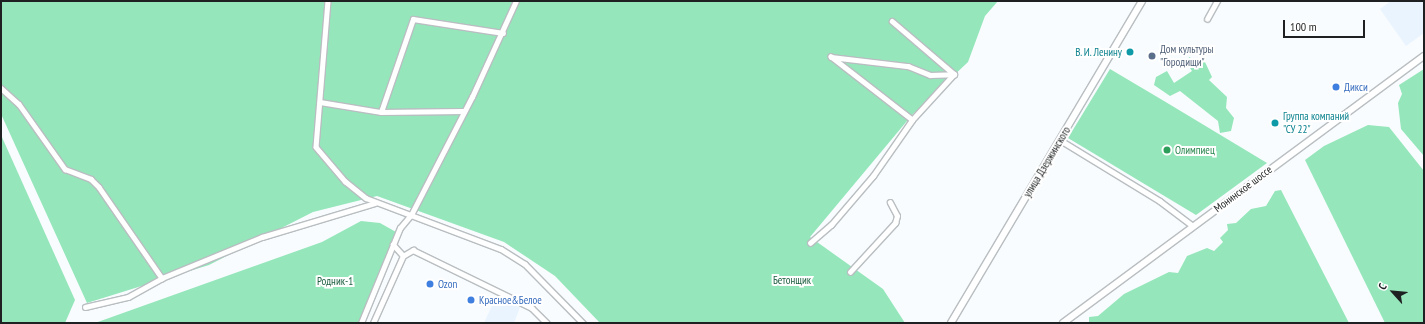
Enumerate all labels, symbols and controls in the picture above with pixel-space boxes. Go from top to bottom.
scale bar [1285,12,1367,38]
text: 100 m [1290,19,1317,34]
place label: Дом культуры "Городищи" [1160,43,1214,69]
place label: В. И. Ленину [1074,45,1122,59]
marker: В. И. Ленину [1125,47,1135,57]
marker: Дом культуры "Городищи" [1147,51,1157,61]
place label: Дикси [1344,80,1368,94]
marker: Дикси [1331,82,1341,92]
place label: Группа компаний "СУ 22" [1283,110,1349,136]
marker: Группа компаний "СУ 22" [1270,118,1280,128]
street label: улица Дзержинского [1021,124,1073,200]
place label: Олимпиец [1175,143,1215,157]
marker: Олимпиец [1162,145,1172,155]
street label: Монинское шоссе [1211,163,1275,215]
north arrow [1373,272,1413,312]
park label: Бетонщик [773,273,811,287]
park label: Родник-1 [317,274,353,288]
place label: Ozon [438,277,457,291]
marker: Ozon [425,279,435,289]
text: С [1375,281,1390,292]
place label: Красное&Белое [479,293,542,307]
marker: Красное&Белое [466,295,476,305]

